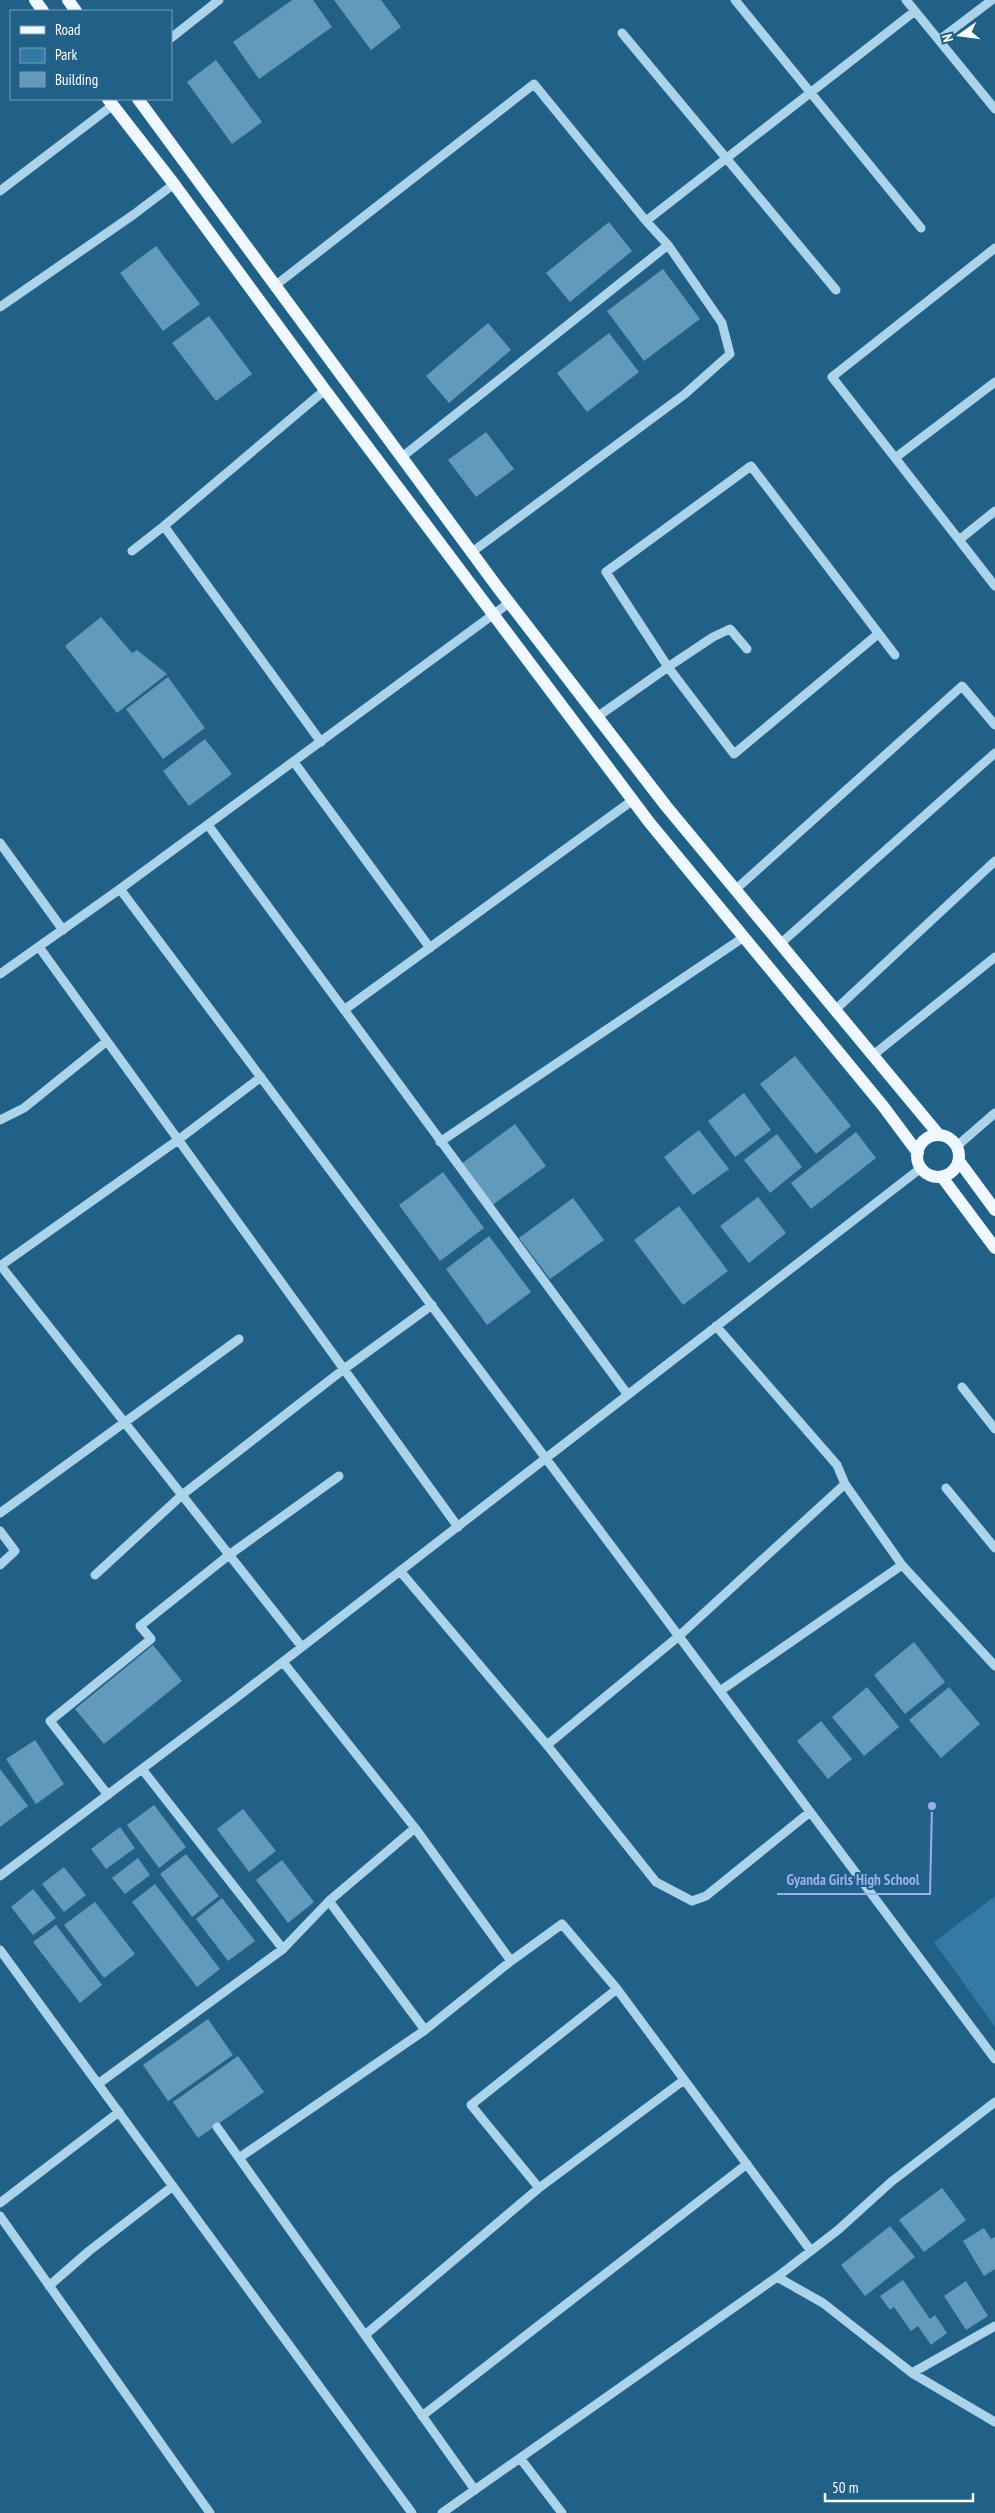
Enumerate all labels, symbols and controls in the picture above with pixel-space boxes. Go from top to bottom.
legend [10,10,172,100]
north arrow [935,10,985,60]
text: Road [55,20,81,39]
text: N [938,32,957,44]
text: Park [55,45,77,64]
text: Building [55,70,98,89]
callout: Gyanda Girls High School [777,1864,930,1894]
text: Gyanda Girls High School [787,1870,920,1889]
scale bar [825,2470,972,2502]
text: 50 m [832,2478,858,2497]

